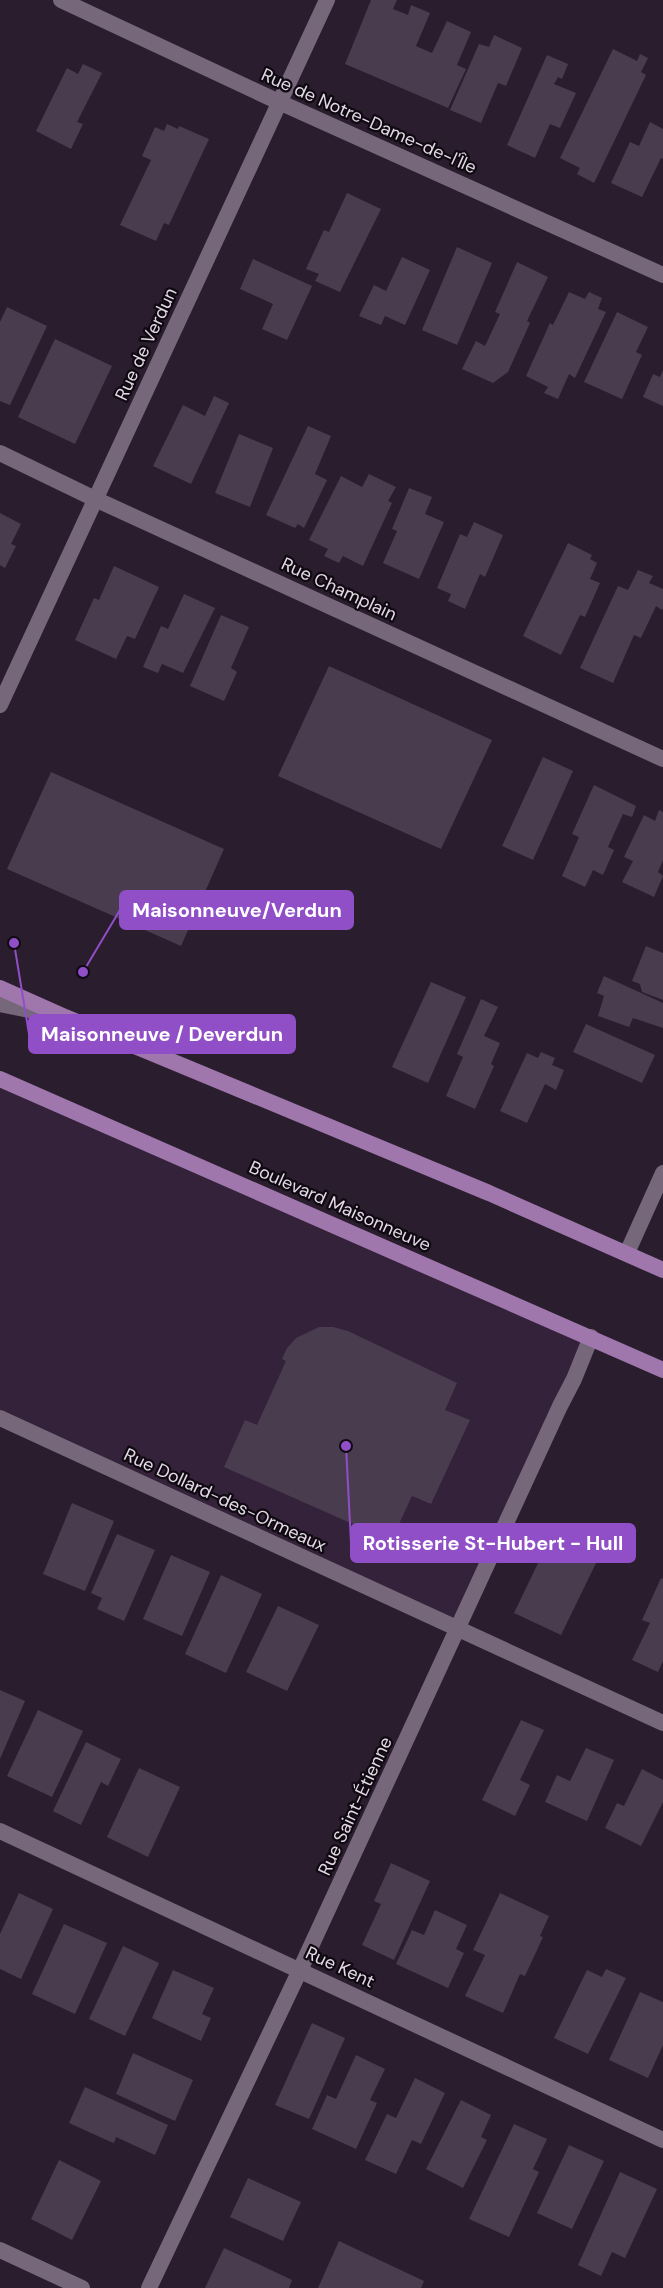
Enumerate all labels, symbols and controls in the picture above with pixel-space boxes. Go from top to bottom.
street label: Rue de Notre-Dame-de-l'Île [258,63,480,179]
street label: Rue de Verdun [109,284,183,404]
street label: Rue Champlain [277,552,401,626]
callout: Maisonneuve/Verdun [120,891,353,929]
text: Maisonneuve/Verdun [132,897,342,923]
callout: Maisonneuve / Deverdun [29,1015,295,1053]
text: Maisonneuve / Deverdun [41,1021,283,1047]
street label: Boulevard Maisonneuve [245,1155,435,1257]
street label: Rue Dollard-des-Ormeaux [120,1443,330,1557]
callout: Rotisserie St-Hubert - Hull [351,1524,635,1562]
text: Rotisserie St-Hubert - Hull [363,1530,623,1556]
street label: Rue Saint-Étienne [312,1733,398,1879]
street label: Rue Kent [302,1941,378,1993]

